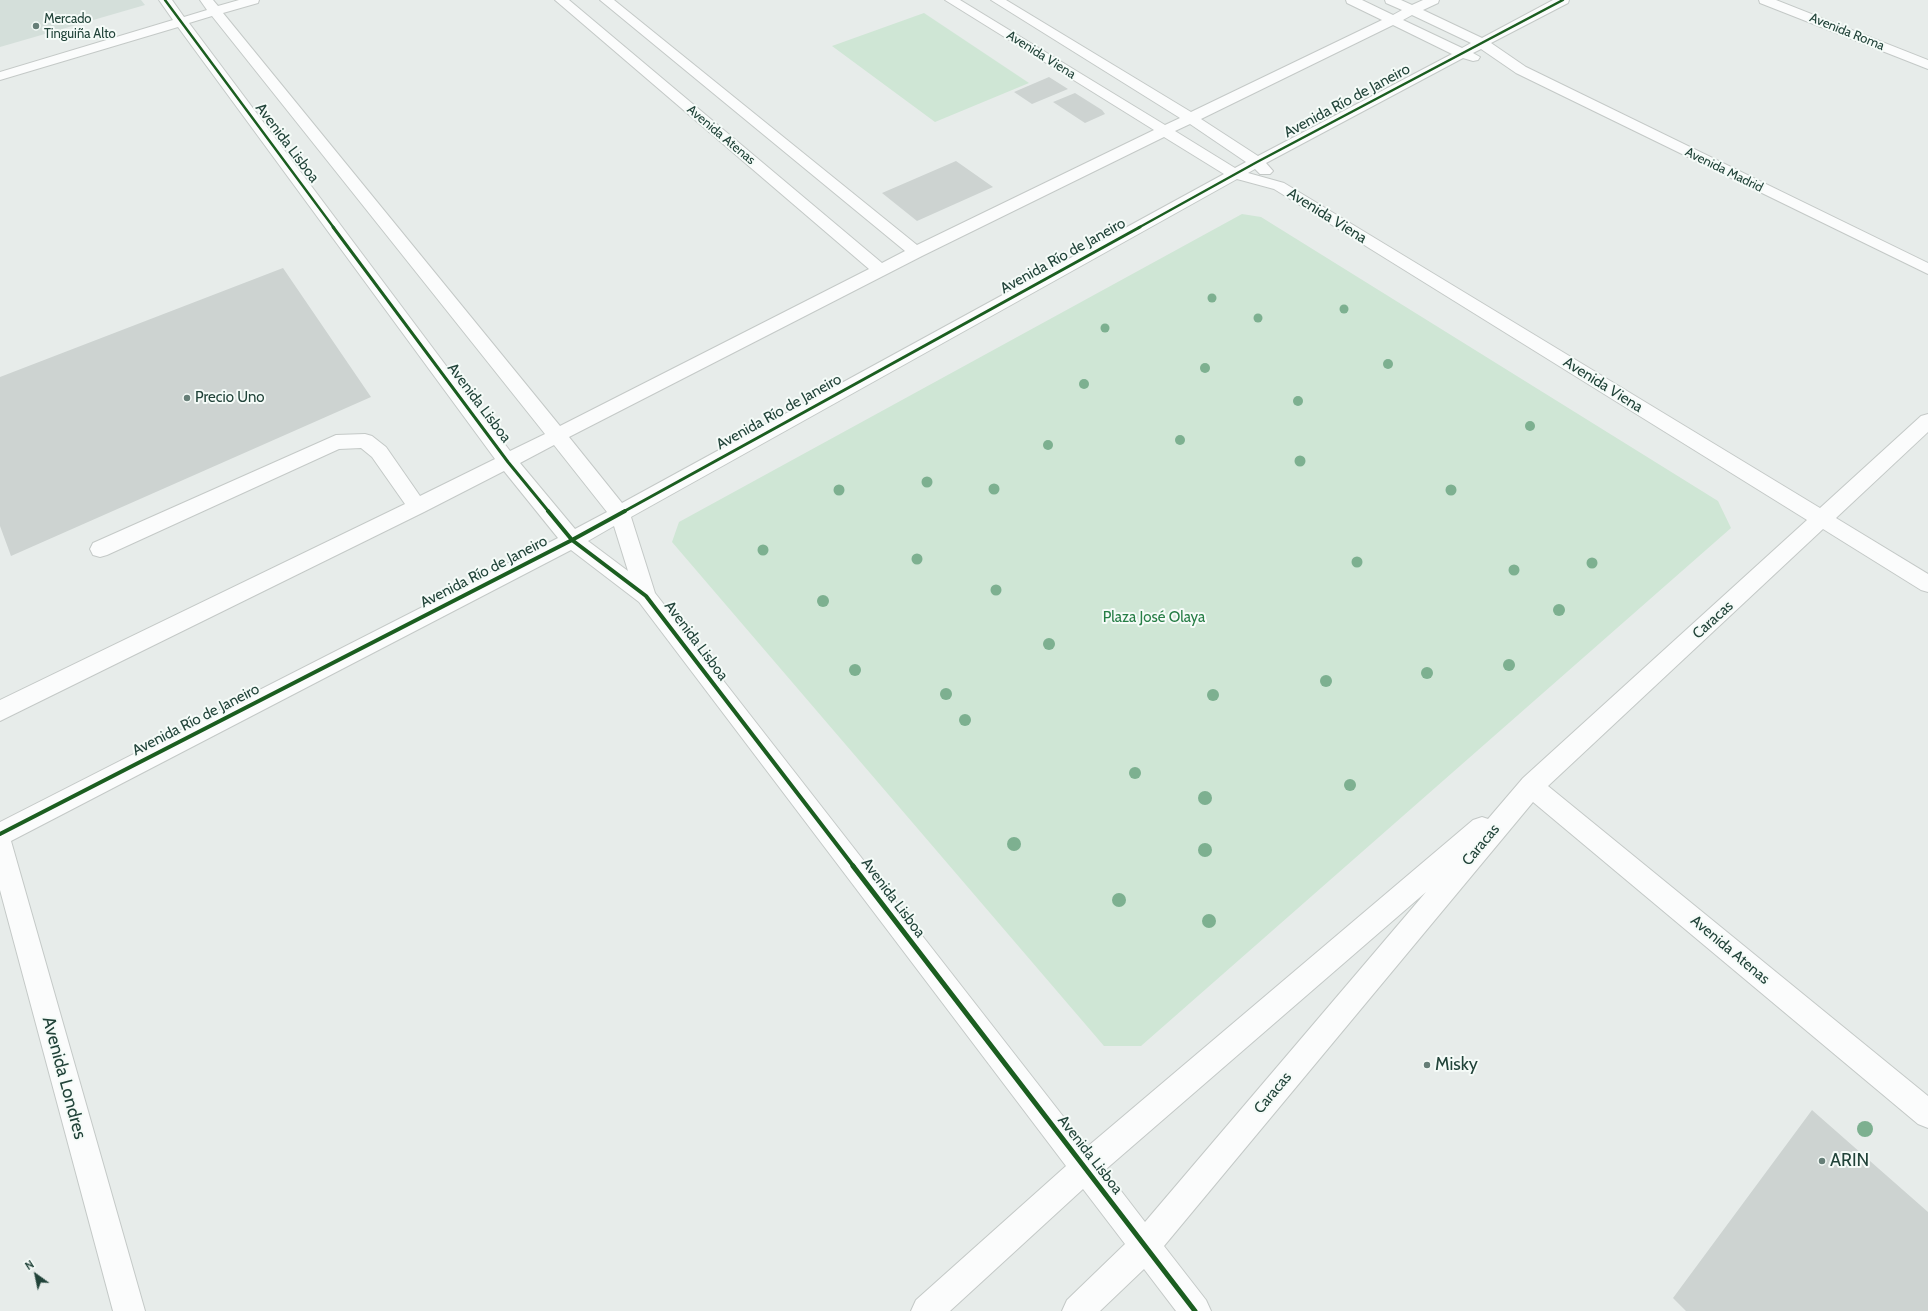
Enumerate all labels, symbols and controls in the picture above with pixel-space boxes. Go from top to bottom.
street label: Avenida Roma [1807,10,1887,54]
place label: Mercado Tinguiña Alto [44,11,116,42]
marker: Mercado Tinguiña Alto [31,21,41,31]
street label: Avenida Viena [1004,28,1078,82]
street label: Avenida Río de Janeiro [1281,60,1413,142]
street label: Avenida Lisboa [251,100,323,186]
street label: Avenida Atenas [684,102,758,168]
street label: Avenida Madrid [1682,144,1766,196]
street label: Avenida Viena [1284,184,1370,248]
street label: Avenida Río de Janeiro [997,214,1129,298]
street label: Avenida Viena [1560,353,1646,417]
street label: Avenida Lisboa [443,360,515,446]
street label: Avenida Río de Janeiro [713,370,845,454]
place label: Precio Uno [195,389,265,407]
marker: Precio Uno [182,393,192,403]
street label: Avenida Río de Janeiro [417,532,551,612]
street label: Caracas [1689,597,1737,643]
street label: Avenida Lisboa [660,598,732,684]
park label: Plaza José Olaya [1103,609,1205,627]
street label: Avenida Río de Janeiro [129,680,263,760]
street label: Caracas [1459,821,1503,869]
street label: Avenida Lisboa [857,855,929,941]
street label: Avenida Atenas [1687,912,1773,988]
street label: Avenida Londres [37,1014,91,1142]
place label: Misky [1435,1054,1478,1076]
marker: Misky [1422,1060,1432,1070]
street label: Caracas [1251,1069,1295,1117]
street label: Avenida Lisboa [1054,1112,1126,1198]
place label: ARIN [1830,1150,1869,1172]
marker: ARIN [1817,1156,1827,1166]
north arrow [16,1255,56,1295]
text: N [22,1257,37,1273]

